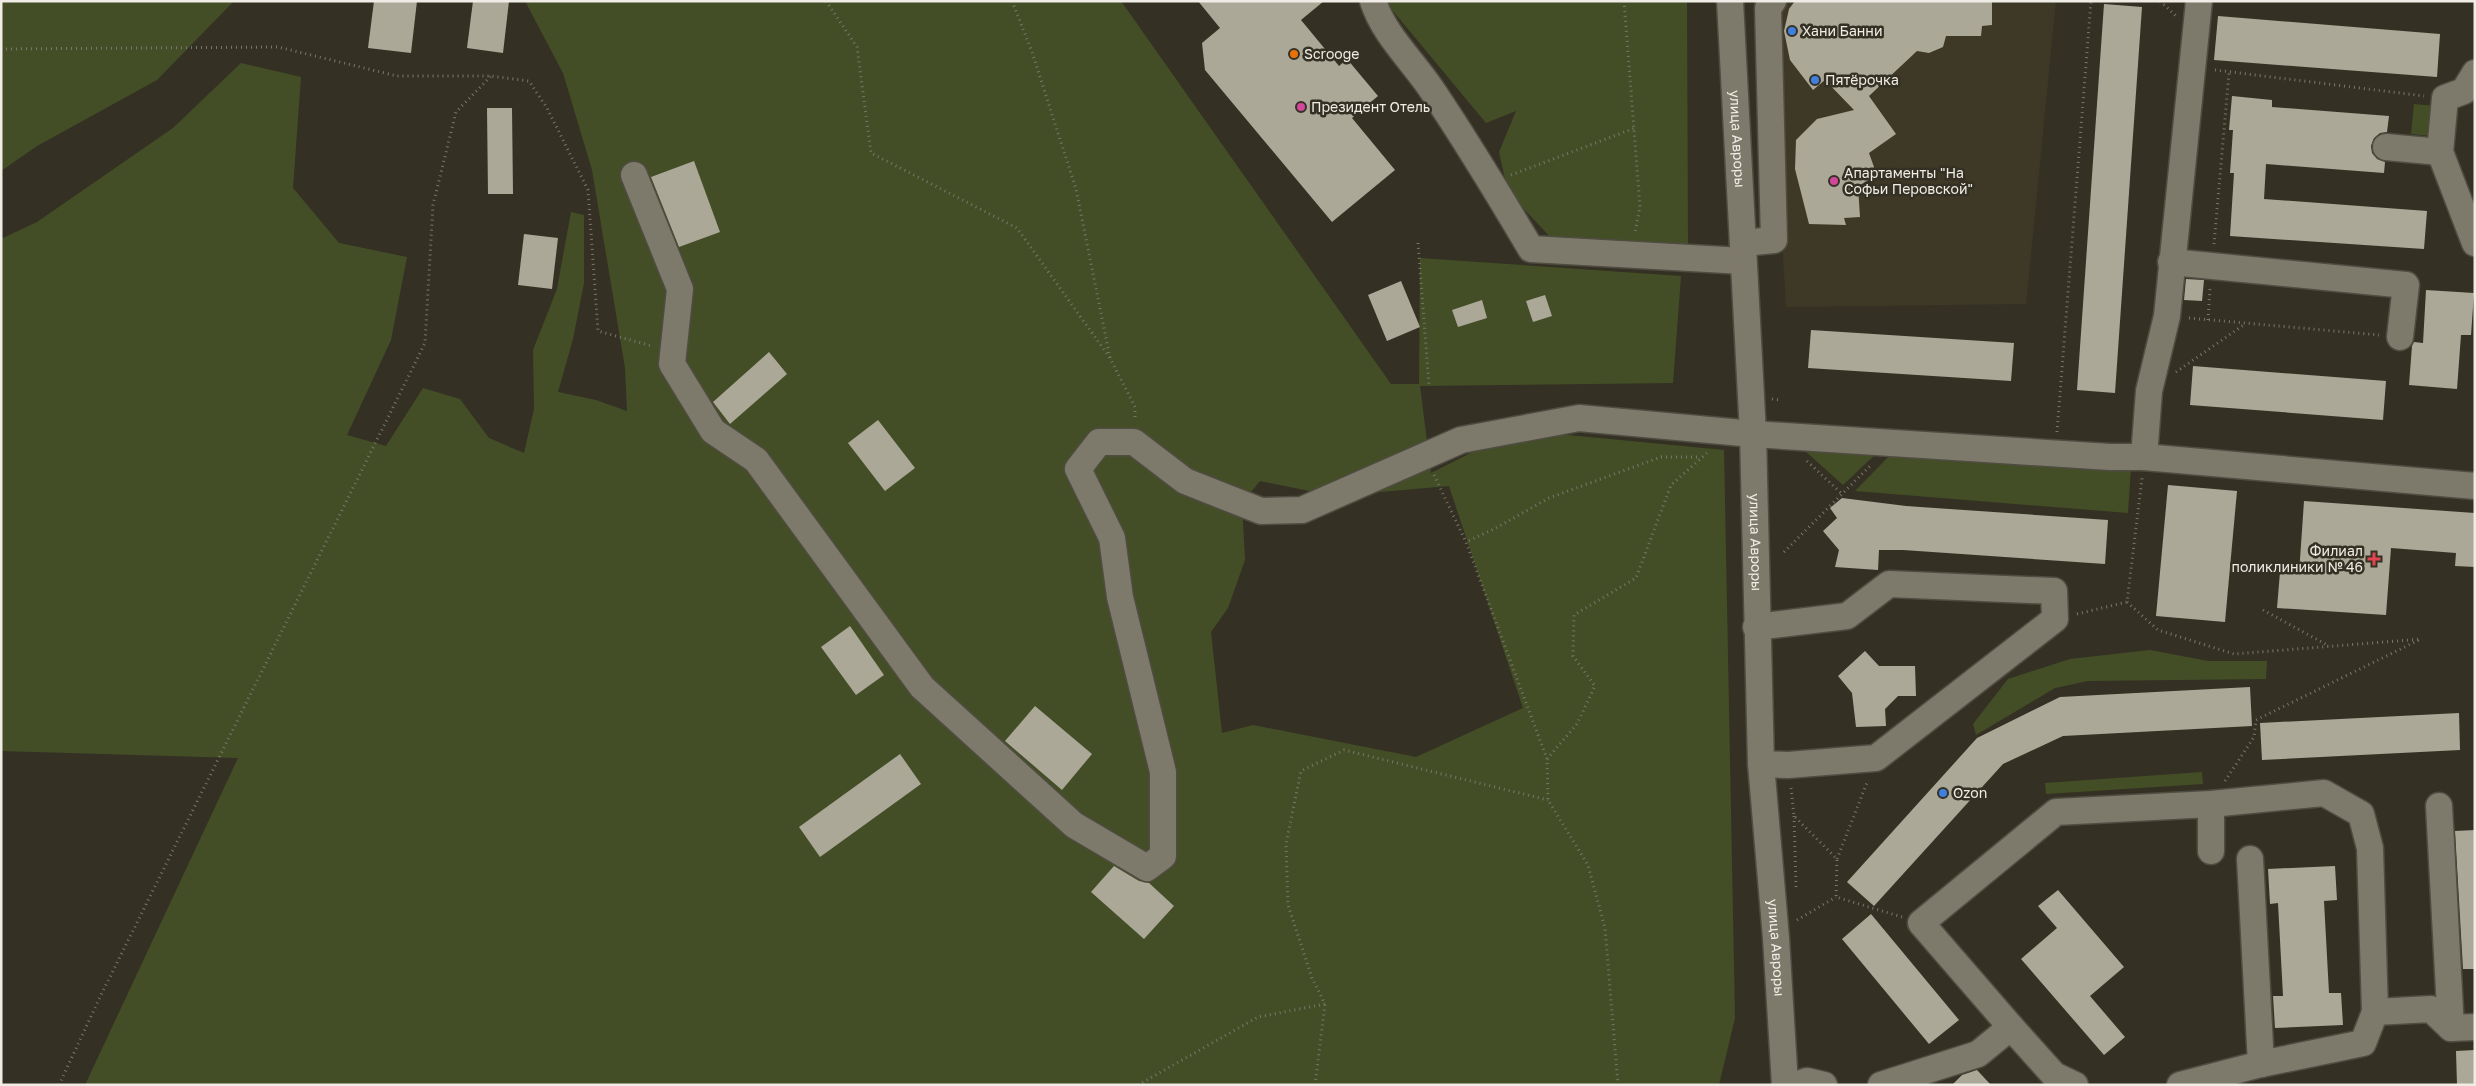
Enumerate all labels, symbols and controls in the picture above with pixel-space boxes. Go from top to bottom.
place label: Хани Банни [1802,22,1882,39]
marker: Хани Банни [1786,25,1798,37]
place label: Scrooge [1304,45,1359,62]
marker: Scrooge [1288,48,1300,60]
place label: Пятёрочка [1825,71,1899,88]
marker: Пятёрочка [1809,74,1821,86]
street label: улица Авроры [1727,90,1749,188]
place label: Президент Отель [1311,98,1430,115]
marker: Президент Отель [1295,101,1307,113]
place label: Апартаменты "На Софьи Перовской" [1844,164,1973,197]
marker: Апартаменты "На Софьи Перовской" [1828,175,1840,187]
street label: улица Авроры [1746,493,1766,591]
place label: Филиал поликлиники № 46 [2232,542,2363,575]
marker: Филиал поликлиники № 46 [2367,552,2381,566]
place label: Ozon [1953,784,1987,801]
marker: Ozon [1937,787,1949,799]
street label: улица Авроры [1765,898,1789,997]

